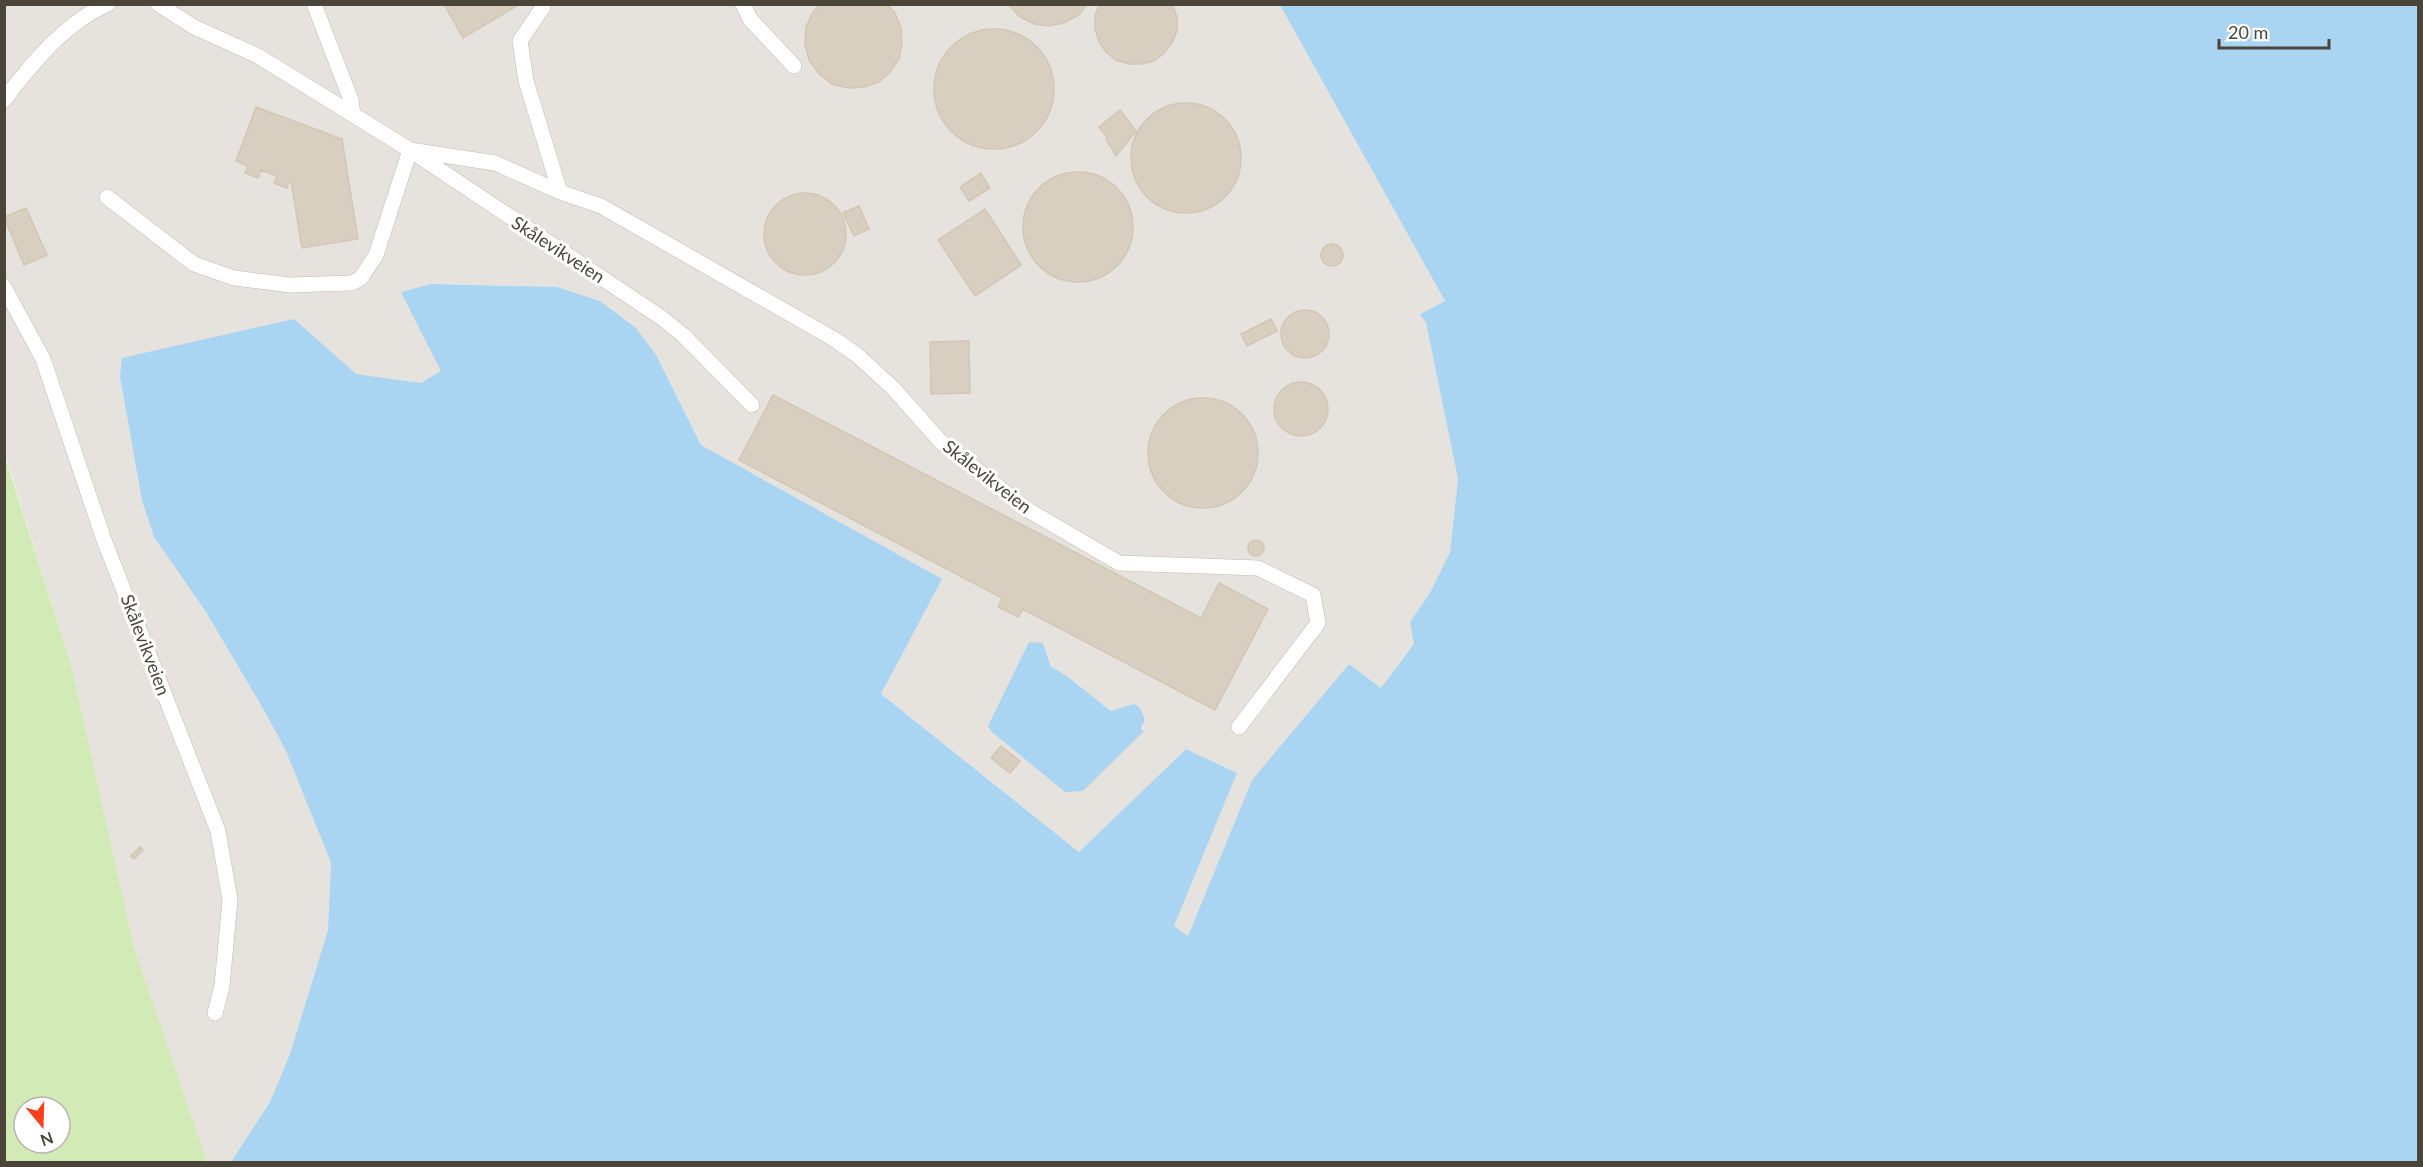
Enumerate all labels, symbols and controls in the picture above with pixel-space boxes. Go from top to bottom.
scale bar [2219,12,2328,50]
text: 20 m [2228,21,2268,43]
street label: Skålevikveien [508,211,609,287]
street label: Skålevikveien [939,435,1036,518]
street label: Skålevikveien [117,591,175,698]
north arrow [12,1095,72,1155]
text: N [38,1129,56,1151]

